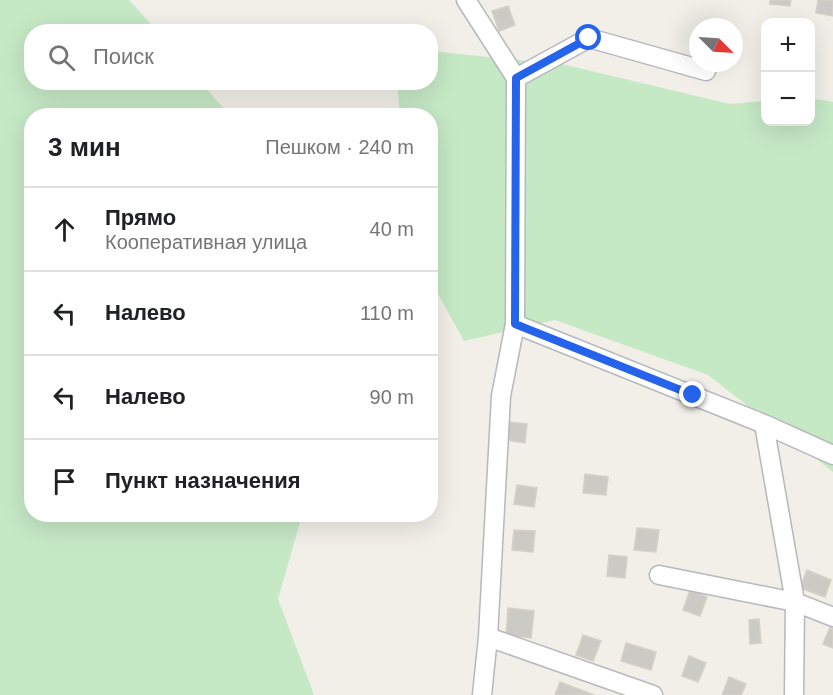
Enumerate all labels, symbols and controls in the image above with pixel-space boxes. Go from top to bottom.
north arrow [689,18,743,72]
map controls [761,18,815,126]
button: + [761,18,815,72]
search box [24,24,438,90]
route start [575,24,601,50]
icon: search [45,41,78,74]
text: Поиск [93,44,154,69]
button: − [761,72,815,126]
text: 3 мин [48,132,121,162]
text: Пешком · 240 m [265,136,414,158]
text: Прямо [105,205,176,230]
icon: ahead [48,213,81,246]
text: 40 m [370,218,414,240]
text: Кооперативная улица [105,231,307,253]
icon: left [48,297,81,330]
text: Налево [105,300,186,325]
text: 110 m [360,302,414,324]
icon: left [48,381,81,414]
route end [679,381,705,407]
text: Налево [105,384,186,409]
text: 90 m [370,386,414,408]
icon: arrive [48,465,81,498]
text: Пункт назначения [105,468,301,493]

